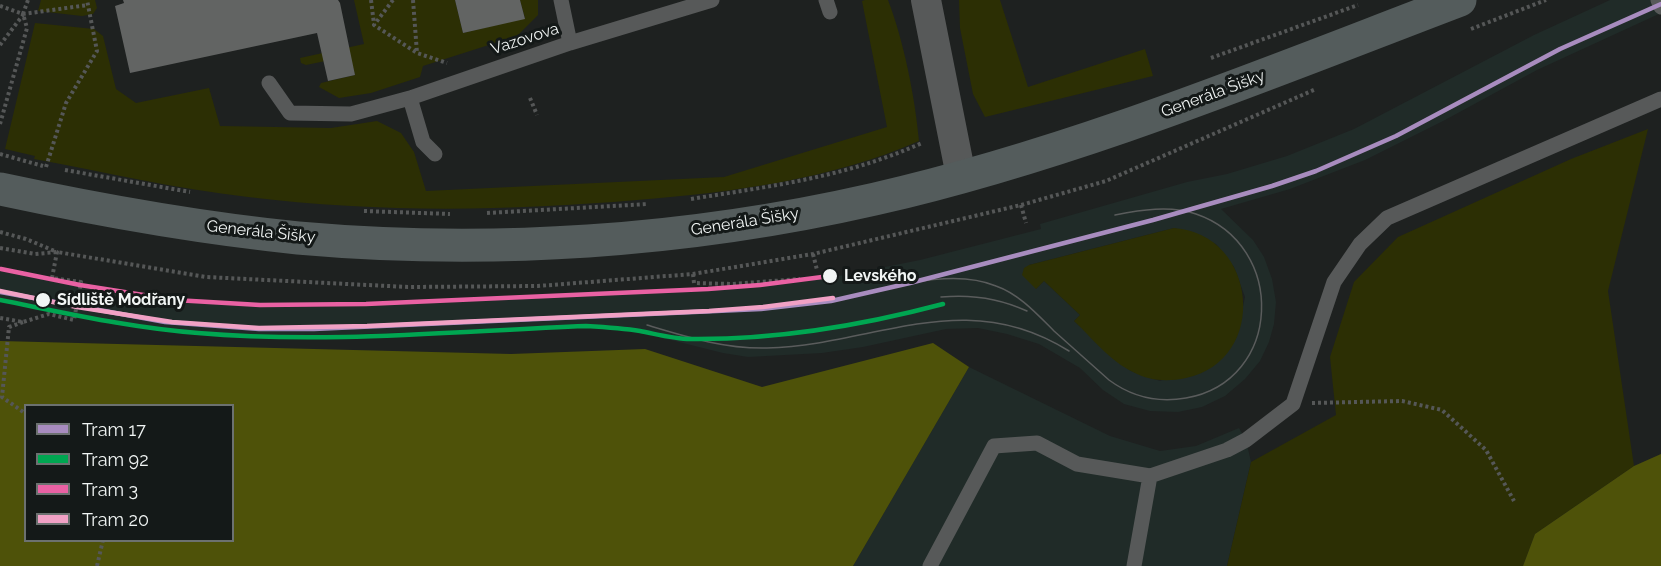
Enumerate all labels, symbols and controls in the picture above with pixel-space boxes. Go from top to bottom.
street label: Vazovova [489,19,561,59]
street label: Generála Šišky [1158,66,1268,122]
street label: Generála Šišky [690,204,800,240]
street label: Generála Šišky [206,217,316,247]
place label: Levského [844,266,917,286]
marker: Levského [821,267,839,285]
place label: Sídliště Modřany [57,290,185,310]
marker: Sídliště Modřany [34,291,52,309]
legend [24,404,234,542]
text: Tram 17 [82,419,146,440]
text: Tram 92 [82,449,149,470]
text: Tram 3 [82,479,138,500]
text: Tram 20 [82,509,149,530]

